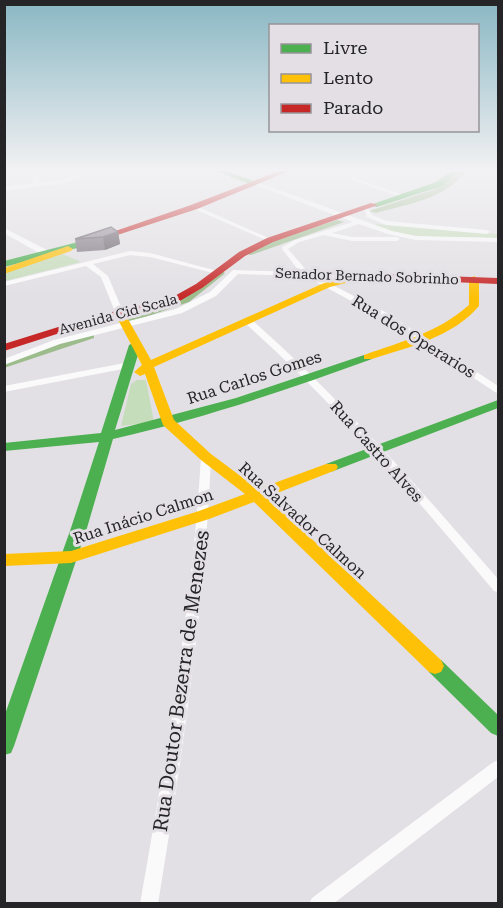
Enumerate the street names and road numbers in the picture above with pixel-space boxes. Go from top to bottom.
street label: Senador Bernado Sobrinho [275,265,459,287]
street label: Avenida Cid Scala [57,290,179,338]
street label: Rua dos Operarios [349,291,479,382]
street label: Rua Carlos Gomes [185,347,324,408]
street label: Rua Castro Alves [326,397,427,506]
street label: Rua Salvador Calmon [235,458,370,583]
street label: Rua Inácio Calmon [71,485,216,548]
street label: Rua Doutor Bezerra de Menezes [148,529,214,833]

